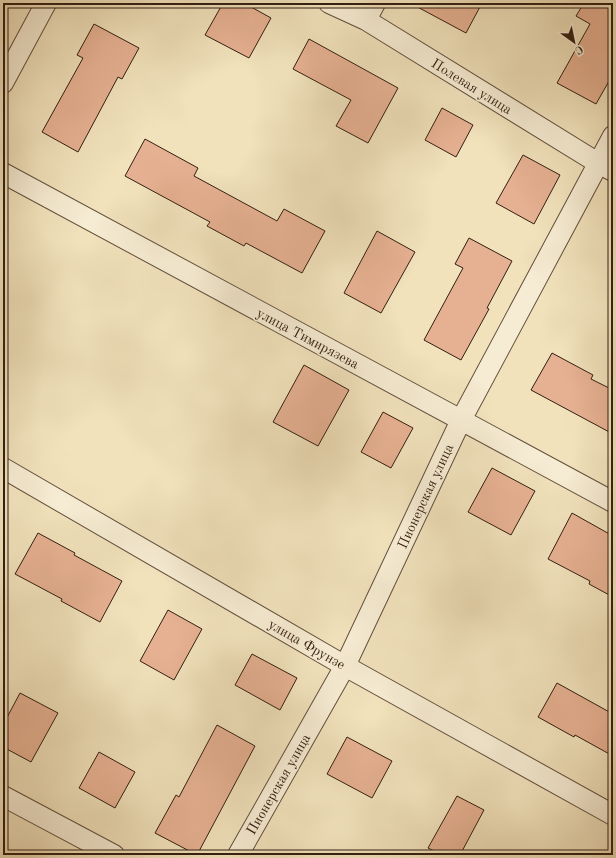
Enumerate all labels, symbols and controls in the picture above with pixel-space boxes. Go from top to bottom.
north arrow [554,22,594,62]
text: С [573,43,585,56]
street label: Полевая улица [429,57,514,117]
street label: улица Тимирязева [254,306,361,372]
street label: Пионерская улица [395,442,456,551]
street label: улица Фрунзе [266,617,347,672]
street label: Пионерская улица [244,732,313,837]

